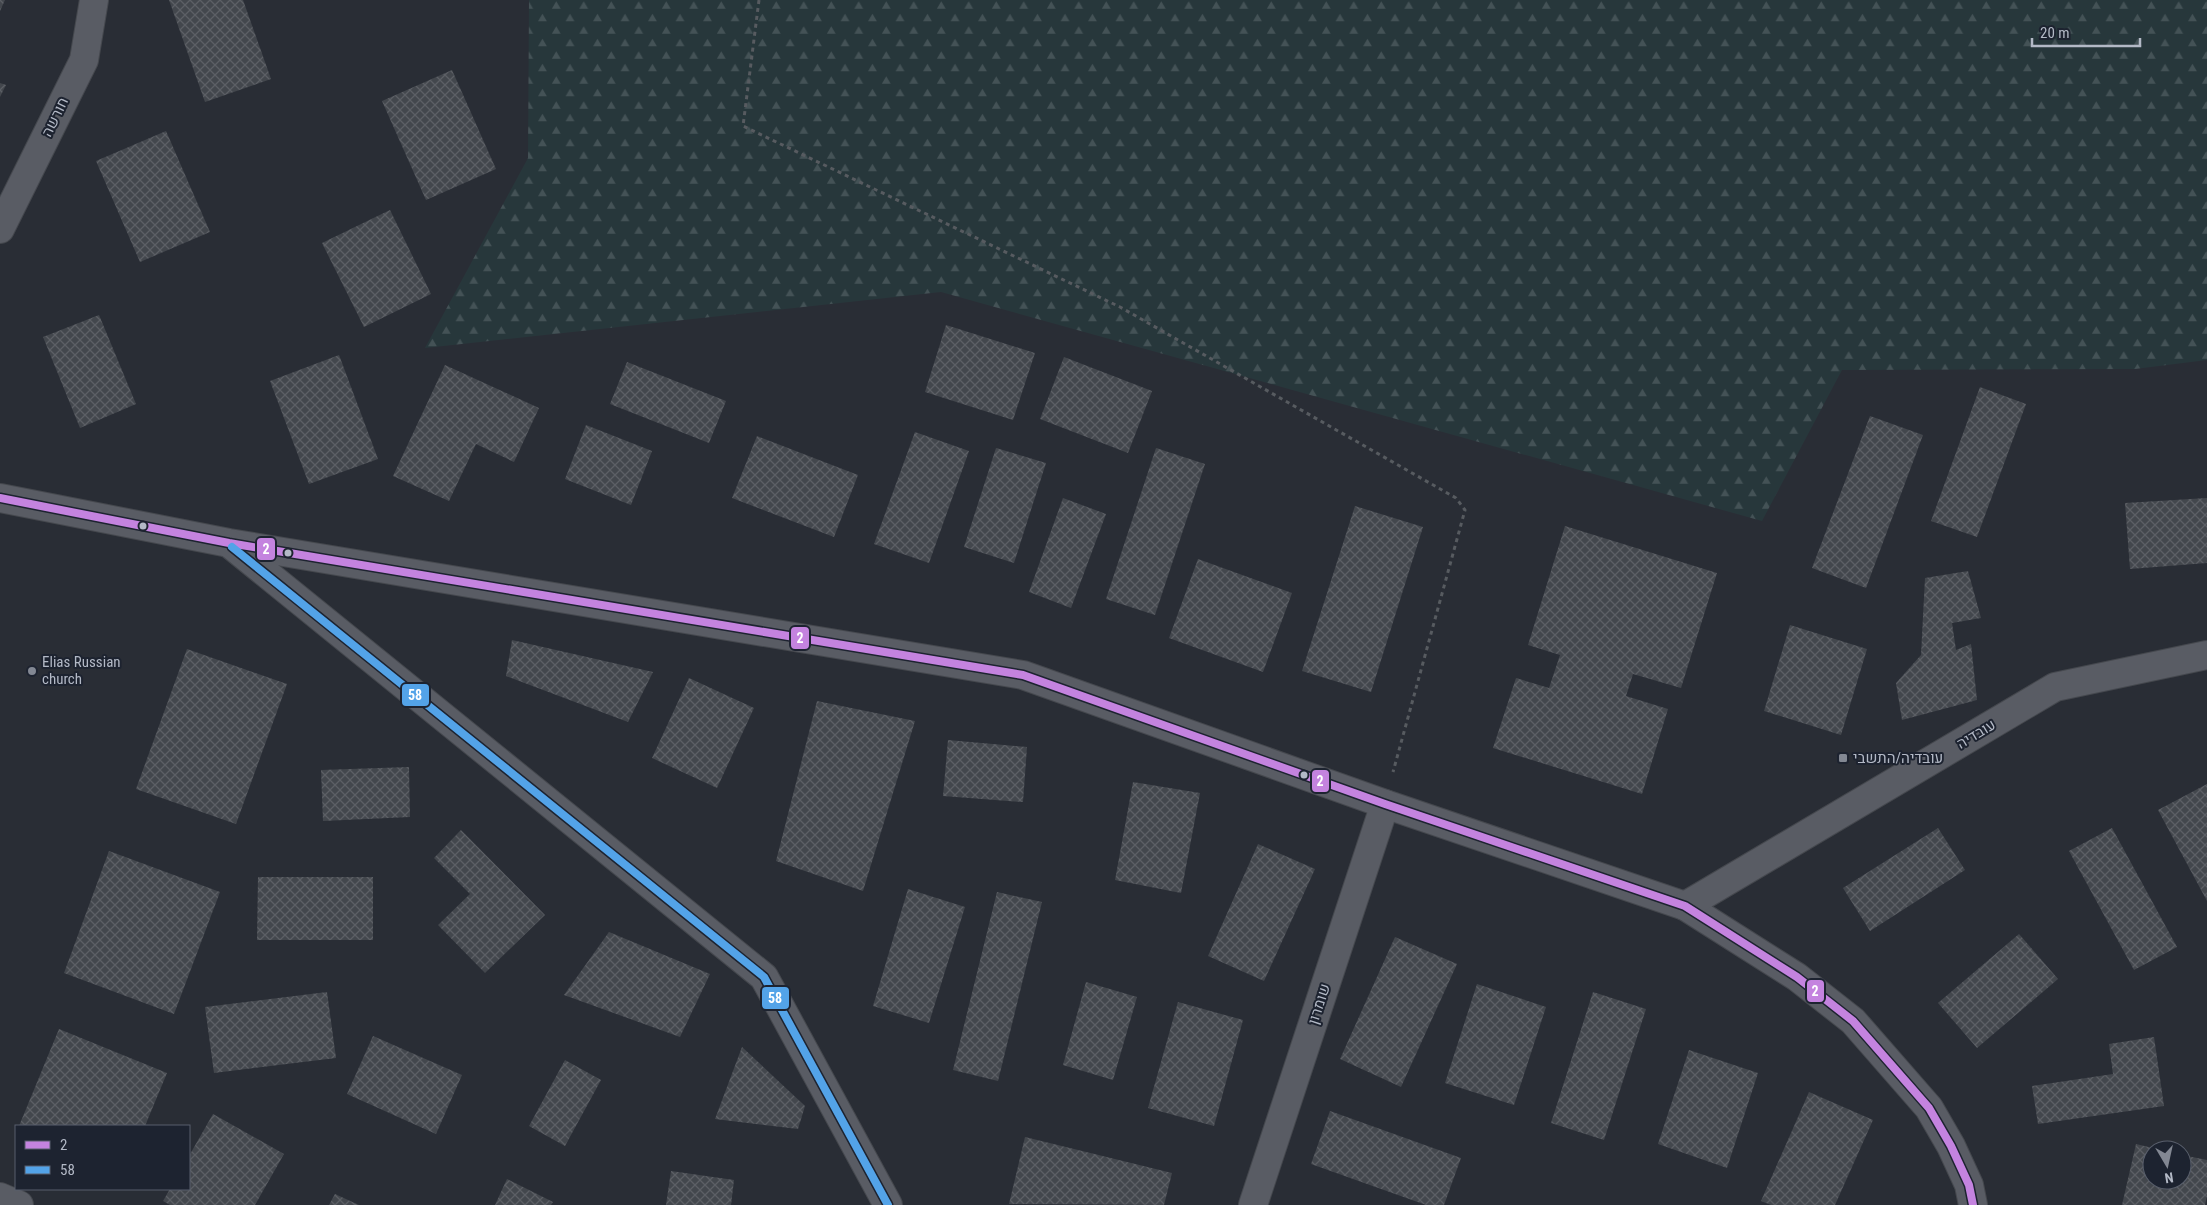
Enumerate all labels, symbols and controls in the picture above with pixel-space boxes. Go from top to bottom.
scale bar [2032,15,2140,47]
text: 20 m [2040,24,2070,42]
street label: חורשה [38,94,72,140]
unlabelled marker [138,521,148,531]
line badge: 2 [256,537,276,561]
text: 2 [262,541,270,557]
unlabelled marker [283,548,293,558]
line badge: 2 [790,626,810,650]
text: 2 [796,630,804,646]
place label: Elias Russian church [42,653,121,688]
marker: Elias Russian church [26,665,38,677]
line badge: 58 [401,683,430,707]
text: 58 [408,687,422,703]
street label: עובדיה [1953,715,1999,753]
place label: עובדיה/התשבי [1853,749,1943,767]
marker: עובדיה/התשבי [1837,752,1849,764]
line badge: 2 [1311,769,1330,793]
unlabelled marker [1299,770,1309,780]
text: 2 [1316,773,1324,789]
line badge: 2 [1806,979,1825,1003]
street label: שומרון [1304,981,1334,1027]
text: 2 [1811,983,1819,999]
line badge: 58 [761,986,790,1010]
text: 58 [768,990,782,1006]
legend [15,1125,190,1190]
text: 2 [60,1136,67,1154]
north arrow [2142,1140,2192,1190]
text: 58 [60,1161,75,1179]
text: N [2164,1169,2175,1186]

